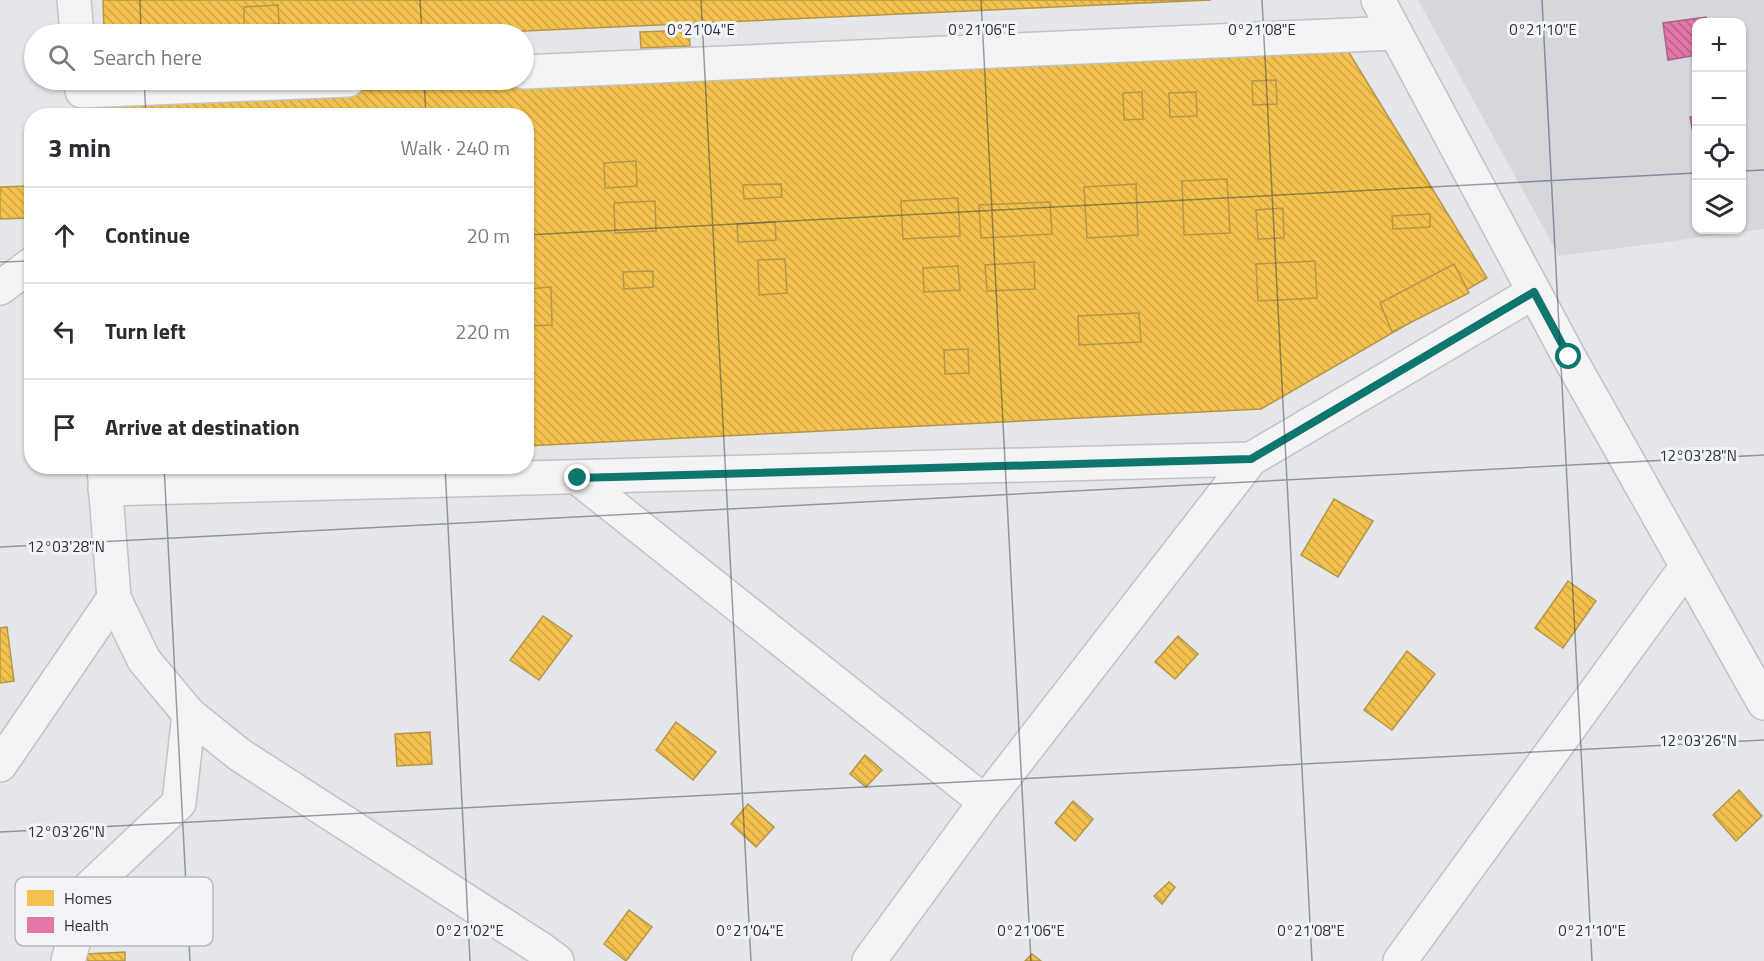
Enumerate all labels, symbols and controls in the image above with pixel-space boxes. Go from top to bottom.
text: 0°21'04"E [667,18,735,41]
text: 0°21'06"E [948,18,1016,41]
text: 0°21'08"E [1228,18,1296,41]
text: 0°21'10"E [1509,18,1577,41]
map controls [1692,18,1746,234]
button: + [1692,18,1746,72]
search box [24,24,534,90]
text: Search here [93,40,202,74]
icon: search [45,41,78,74]
button: − [1692,72,1746,126]
button: locate [1692,126,1746,180]
text: 3 min [48,128,111,167]
text: Walk · 240 m [401,132,510,163]
button: layers [1692,180,1746,234]
text: Continue [105,218,190,252]
icon: ahead [48,219,81,252]
text: 20 m [466,220,510,251]
text: Turn left [105,314,186,348]
icon: left [48,315,81,348]
text: 220 m [455,316,510,347]
route start [1555,343,1581,369]
text: Arrive at destination [105,410,300,444]
icon: arrive [48,411,81,444]
text: 12°03'28"N [1659,444,1737,467]
route end [564,464,590,490]
text: 12°03'28"N [27,535,105,558]
text: 12°03'26"N [1659,729,1737,752]
text: 12°03'26"N [27,820,105,843]
legend [15,877,213,946]
text: Homes [64,886,112,910]
text: Health [64,913,109,937]
text: 0°21'02"E [436,919,504,942]
text: 0°21'04"E [716,919,784,942]
text: 0°21'06"E [997,919,1065,942]
text: 0°21'08"E [1277,919,1345,942]
text: 0°21'10"E [1558,919,1626,942]

